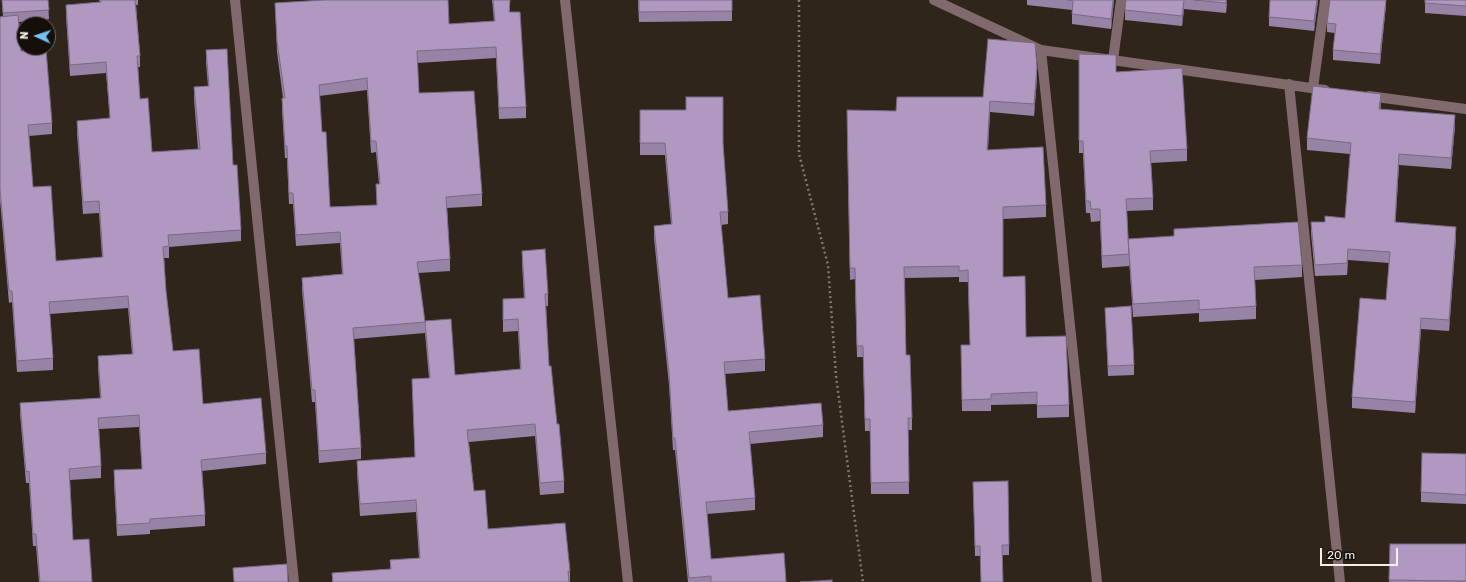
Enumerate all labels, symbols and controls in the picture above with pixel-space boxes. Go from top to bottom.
north arrow [16,16,56,56]
text: N [18,31,31,40]
scale bar [1322,540,1400,566]
text: 20 m [1327,548,1355,562]

